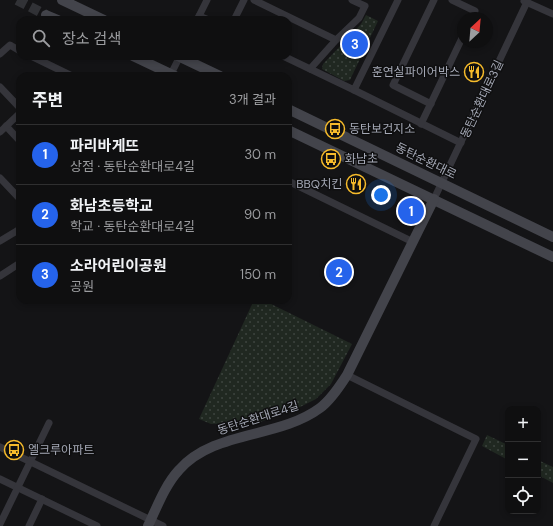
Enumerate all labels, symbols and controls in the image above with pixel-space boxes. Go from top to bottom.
north arrow [457,12,493,48]
search box [16,16,292,60]
icon: search [30,27,52,49]
text: 장소 검색 [62,29,121,49]
pin: 3 [342,29,368,59]
street label: 동탄순환대로3길 [457,57,507,141]
restaurant icon: 훈연실파이어박스 [463,61,485,83]
place label: 훈연실파이어박스 [372,64,460,80]
text: 주변 [32,89,63,111]
text: 3개 결과 [229,91,276,108]
bus stop icon: 동탄보건지소 [324,118,346,140]
place label: 동탄보건지소 [349,121,415,137]
text: 파리바게뜨 [70,136,139,156]
street label: 동탄순환대로 [393,139,459,183]
text: 1 [43,146,47,163]
text: 30 m [244,146,276,163]
bus stop icon: 화남초 [320,148,342,170]
place label: 화남초 [345,151,378,167]
text: 상점 · 동탄순환대로4길 [70,158,195,175]
restaurant icon: BBQ치킨 [345,173,367,195]
place label: BBQ치킨 [296,176,342,192]
your location [371,185,391,205]
text: 화남초등학교 [70,196,153,216]
pin: 1 [398,196,424,226]
text: 2 [41,206,49,223]
text: 90 m [244,206,276,223]
text: 학교 · 동탄순환대로4길 [70,218,195,235]
text: 소라어린이공원 [70,256,167,276]
pin: 2 [326,257,352,287]
text: 3 [41,266,49,283]
text: 150 m [240,266,276,283]
text: 공원 [70,278,94,295]
street label: 동탄순환대로4길 [215,397,301,439]
map controls [505,406,541,514]
button: + [505,406,541,442]
bus stop icon: 엘크루아파트 [3,439,25,461]
place label: 엘크루아파트 [28,442,94,458]
button: − [505,442,541,478]
button: locate [505,478,541,514]

